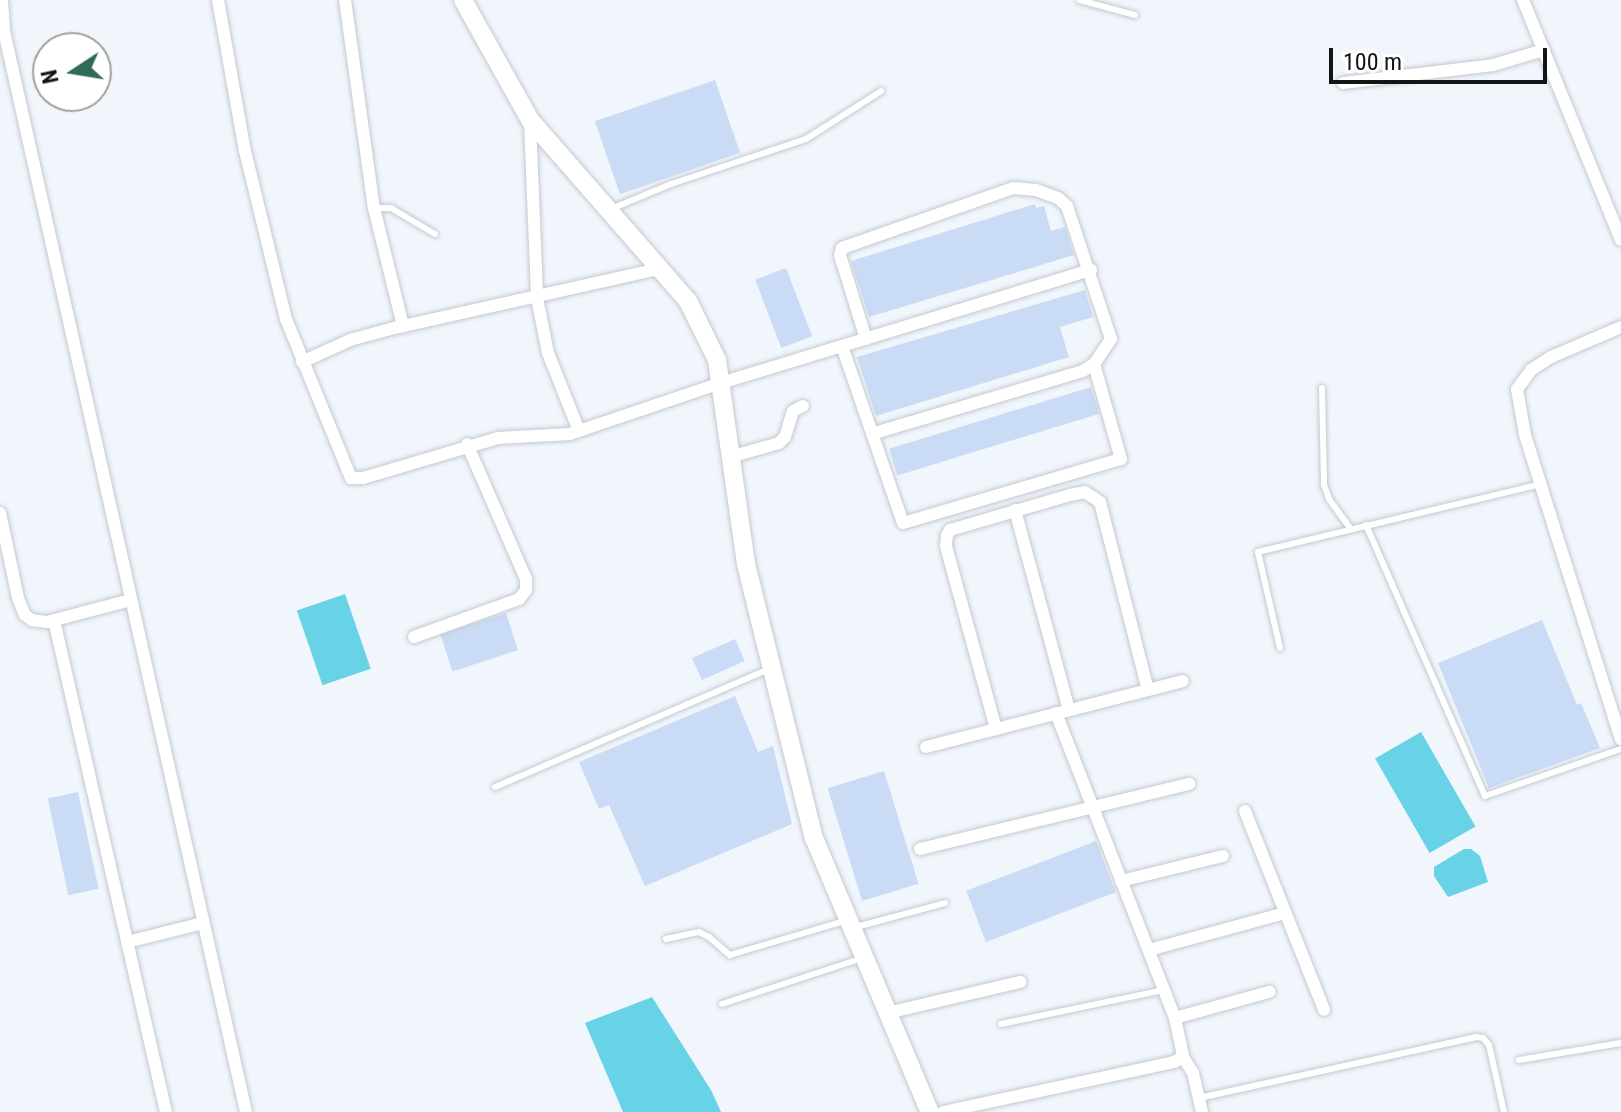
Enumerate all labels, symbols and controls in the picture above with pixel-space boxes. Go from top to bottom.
north arrow [32,32,112,112]
scale bar [1333,32,1551,82]
text: 100 m [1343,48,1402,76]
text: N [36,67,64,86]

